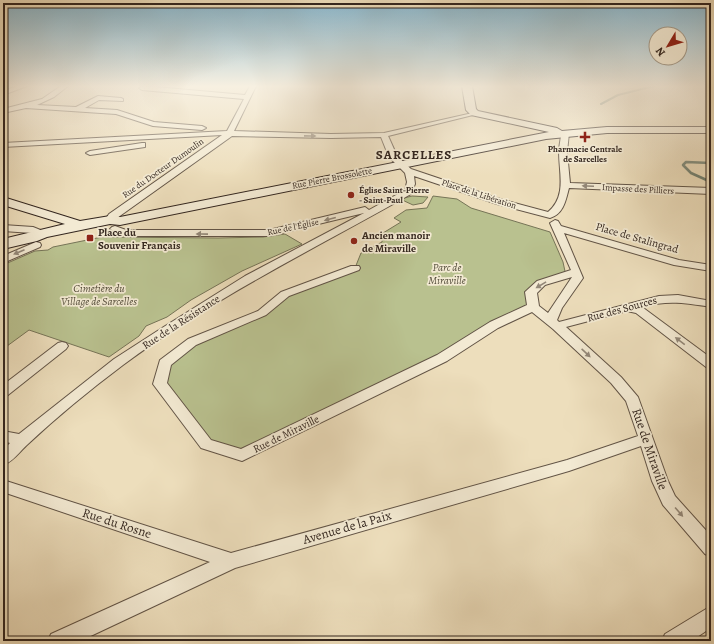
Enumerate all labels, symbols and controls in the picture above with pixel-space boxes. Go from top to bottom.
north arrow [648,26,688,66]
text: N [652,44,669,60]
marker: Pharmacie Centrale de Sarcelles [580,132,590,142]
one-way arrow [304,133,317,139]
street label: Rue du Docteur Dumoulin [120,135,206,201]
place label: Pharmacie Centrale de Sarcelles [548,143,622,165]
district label: SARCELLES [376,146,452,163]
street label: Rue Pierre Brossolette [291,164,373,192]
street label: Place de la Libération [440,176,518,212]
street label: Impasse des Pilliers [602,181,675,197]
one-way arrow [582,183,594,190]
place label: Église Saint-Pierre - Saint-Paul [359,184,429,206]
marker: Église Saint-Pierre - Saint-Paul [346,190,356,200]
street label: Rue de l'Église [266,216,320,238]
one-way arrow [324,216,336,222]
street label: Place de Stalingrad [594,219,680,257]
place label: Place du Souvenir Français [98,225,181,253]
place label: Ancien manoir de Miraville [361,228,431,256]
one-way arrow [195,231,208,237]
marker: Place du Souvenir Français [85,233,95,243]
marker: Ancien manoir de Miraville [349,236,359,246]
one-way arrow [13,250,25,256]
park label: Parc de Miraville [428,260,466,288]
park label: Cimetière du Village de Sarcelles [61,281,137,309]
one-way arrow [535,281,547,288]
street label: Rue de la Résistance [139,291,223,353]
street label: Rue des Sources [585,292,659,326]
one-way arrow [674,336,685,345]
one-way arrow [581,348,591,358]
street label: Rue de Miraville [628,406,672,492]
street label: Rue de Miraville [250,411,322,457]
street label: Rue du Rosne [80,504,154,542]
street label: Avenue de la Paix [300,506,394,548]
one-way arrow [675,507,684,517]

